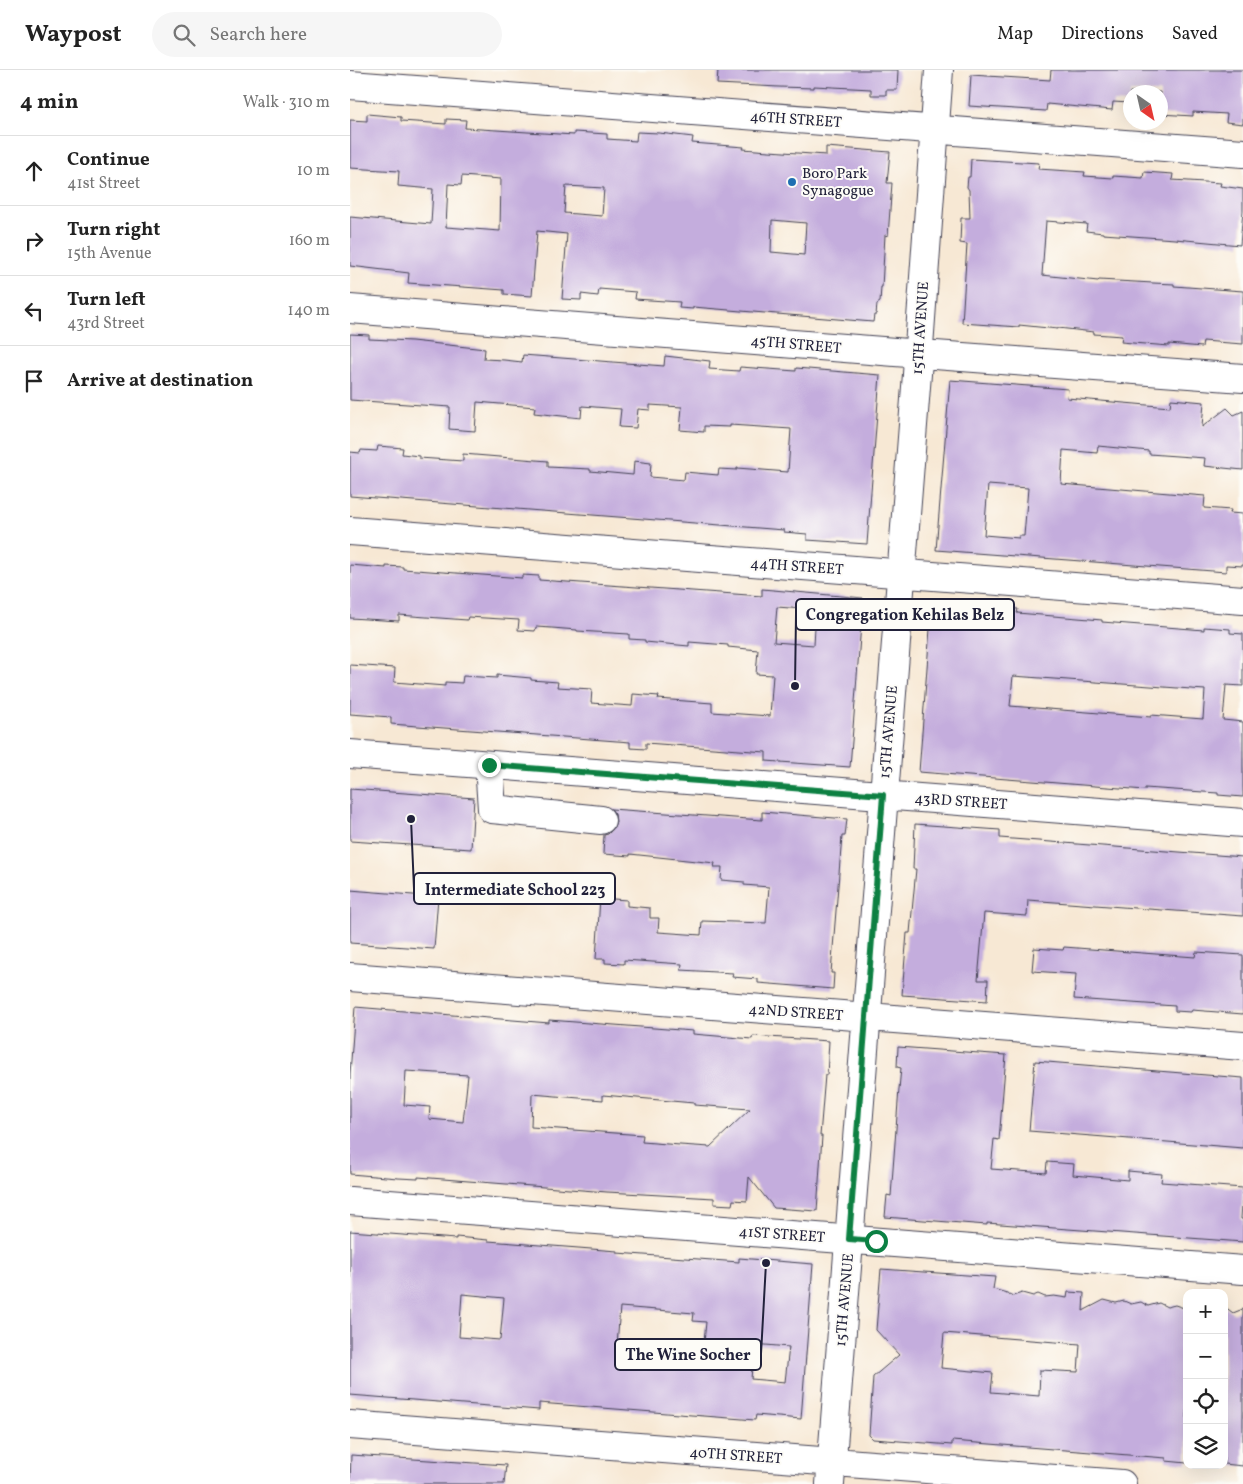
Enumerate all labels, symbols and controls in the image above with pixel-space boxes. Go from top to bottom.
search box [152,12,502,57]
text: Waypost [25,18,122,52]
icon: search [170,21,198,49]
text: Search here [210,22,307,48]
text: Map [997,22,1033,47]
text: Directions [1061,22,1144,47]
text: Saved [1172,22,1218,47]
north arrow [1123,85,1168,130]
text: 4 min [20,88,79,117]
text: Walk · 310 m [243,92,330,114]
street label: 46TH STREET [749,107,843,134]
text: Continue [67,147,150,173]
icon: ahead [20,157,48,185]
text: 10 m [297,160,330,182]
place label: Boro Park Synagogue [802,164,874,202]
text: 41st Street [67,173,140,195]
marker: Boro Park Synagogue [786,176,798,188]
text: Turn right [67,217,160,243]
icon: right [20,227,48,255]
text: 160 m [289,230,330,252]
text: 15th Avenue [67,243,152,265]
street label: 15TH AVENUE [908,281,935,376]
text: Turn left [67,287,146,313]
icon: left [20,297,48,325]
text: 140 m [288,300,330,322]
text: 43rd Street [67,313,145,335]
street label: 45TH STREET [750,331,842,360]
icon: arrive [20,367,48,395]
text: Arrive at destination [67,368,253,394]
street label: 44TH STREET [750,554,844,581]
callout: Congregation Kehilas Belz [796,599,1014,630]
text: Congregation Kehilas Belz [806,605,1004,627]
street label: 15TH AVENUE [875,685,904,780]
route end [478,754,501,777]
street label: 43RD STREET [914,789,1008,816]
callout: Intermediate School 223 [414,873,615,904]
text: Intermediate School 223 [425,880,605,902]
street label: 42ND STREET [748,1000,844,1027]
street label: 41ST STREET [738,1222,826,1249]
route start [865,1230,888,1253]
street label: 15TH AVENUE [831,1253,860,1348]
map controls [1183,1289,1228,1469]
button: + [1183,1289,1228,1334]
button: − [1183,1334,1228,1379]
callout: The Wine Socher [615,1339,761,1370]
text: The Wine Socher [625,1345,751,1367]
button: locate [1183,1379,1228,1424]
button: layers [1183,1424,1228,1469]
street label: 40TH STREET [689,1443,783,1470]

